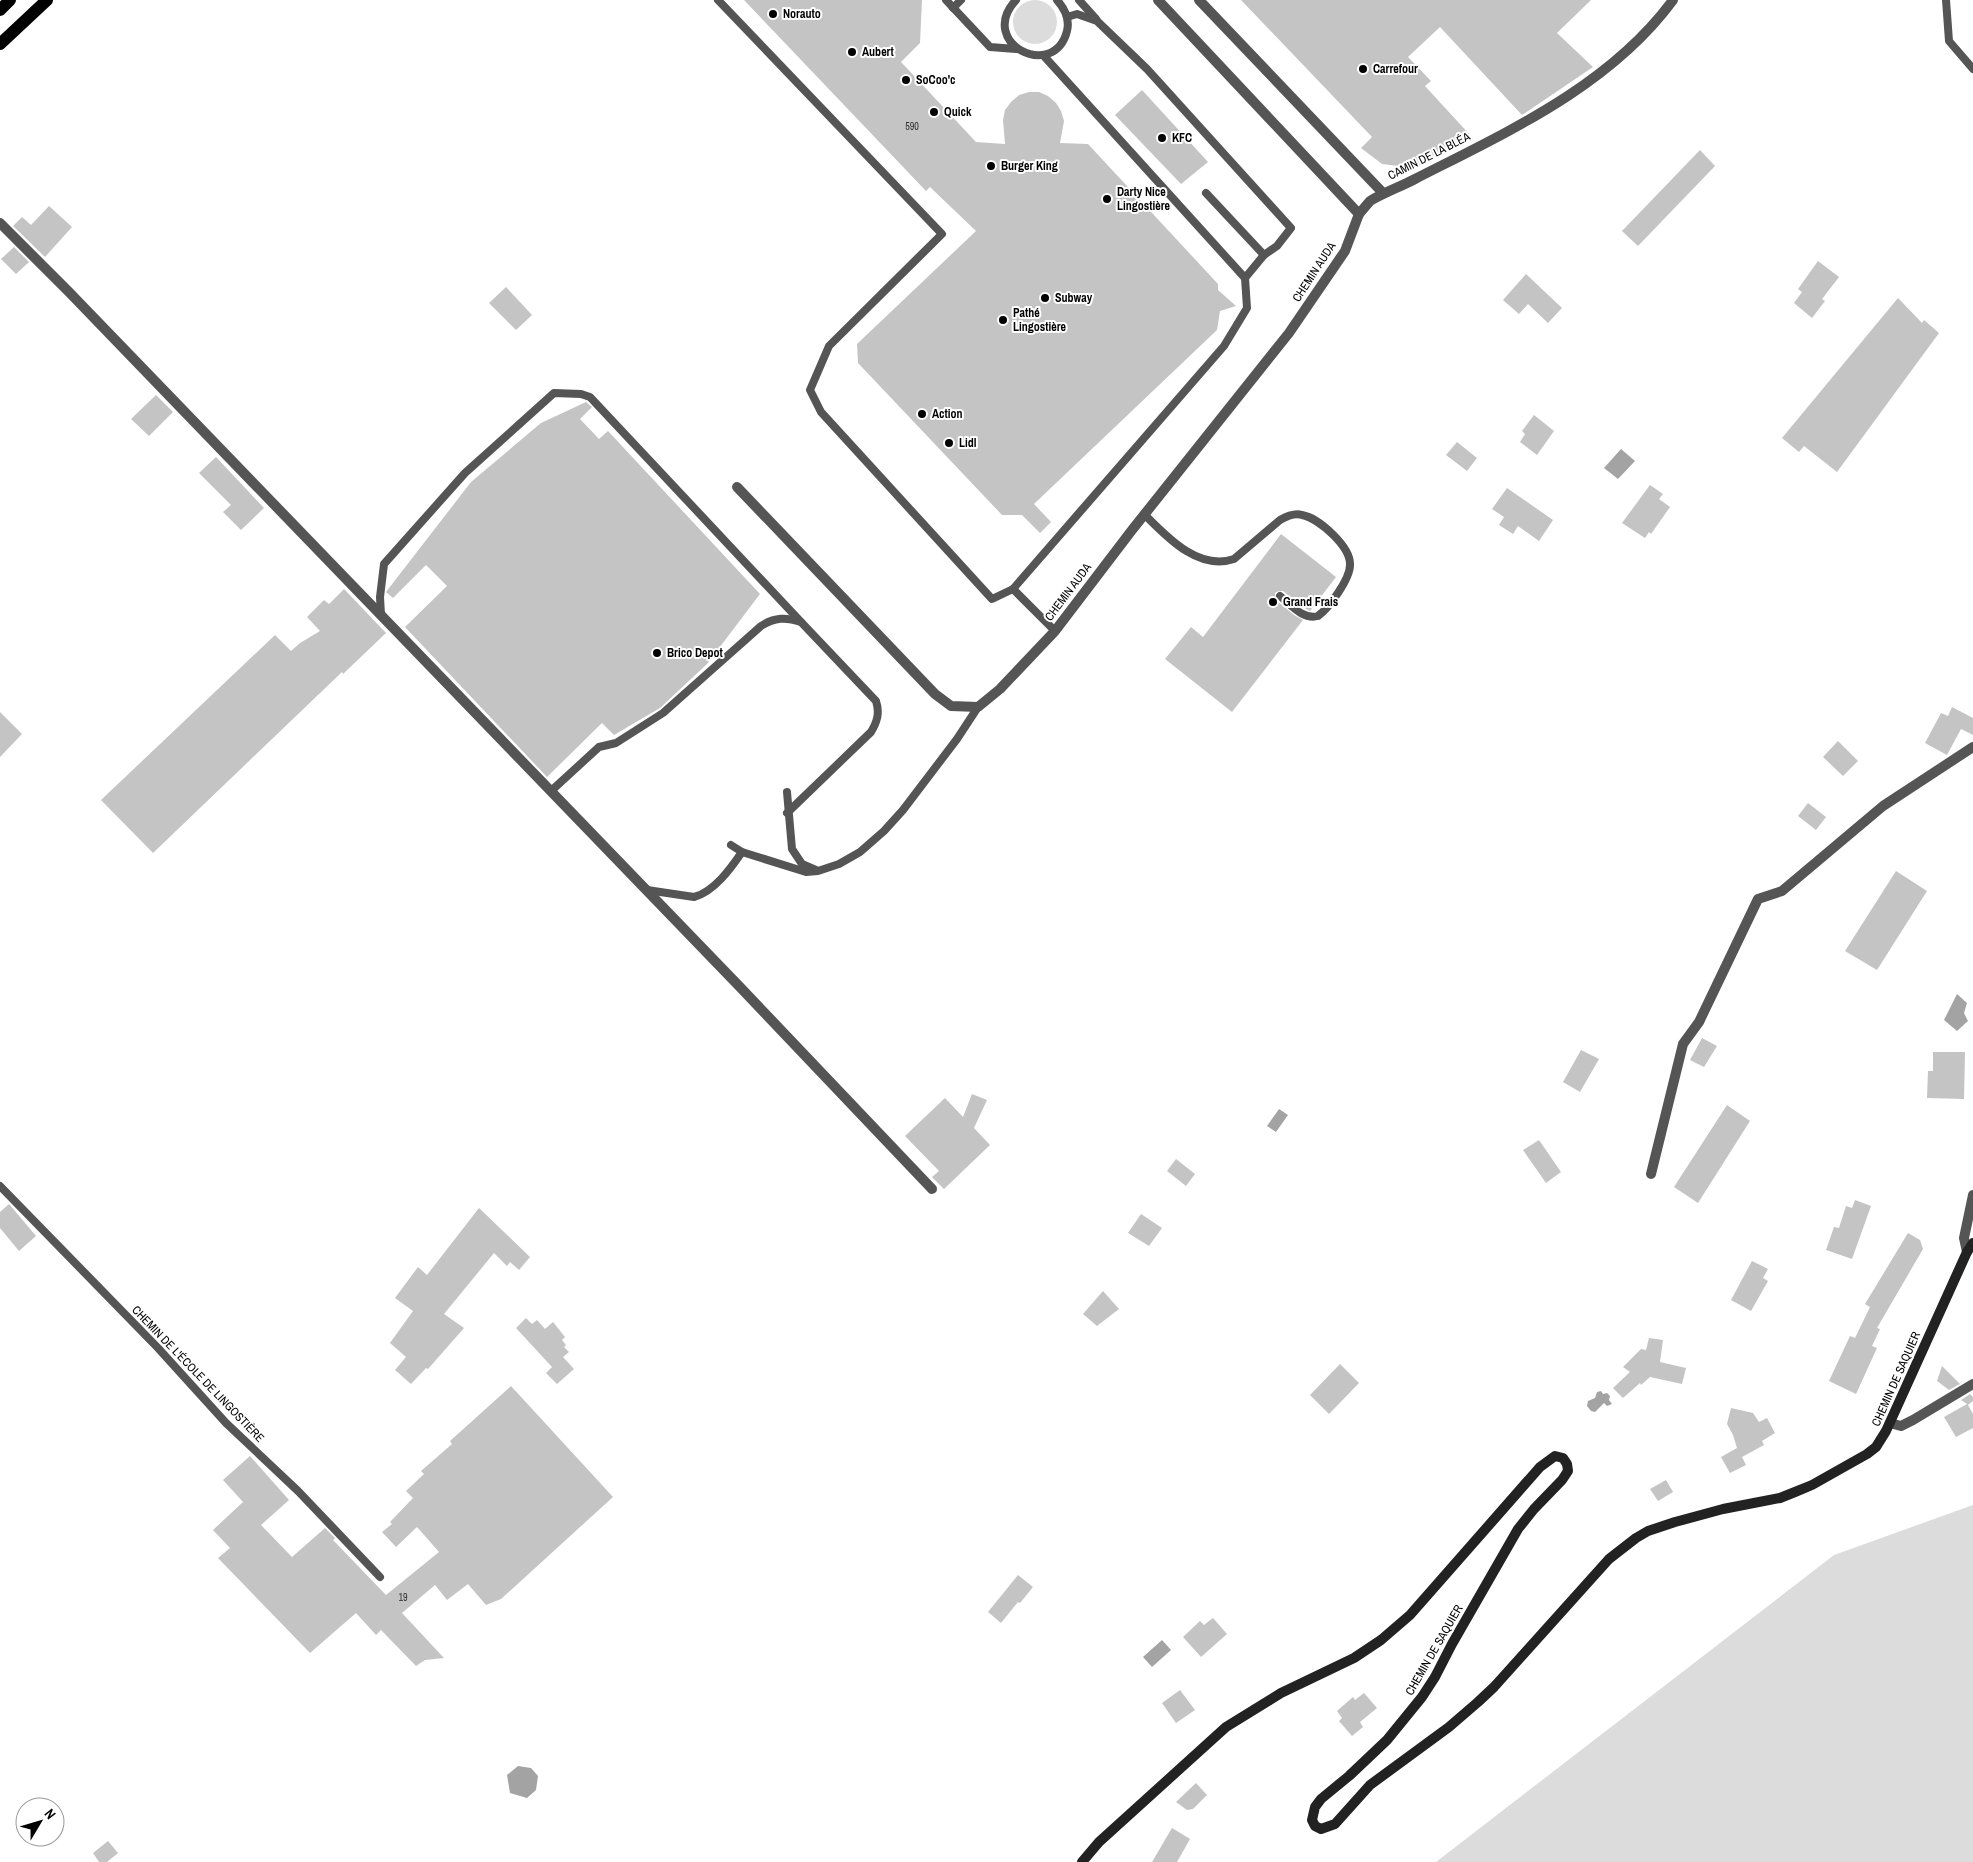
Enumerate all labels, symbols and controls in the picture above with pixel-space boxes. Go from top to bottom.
place label: Norauto [783,6,821,22]
marker: Norauto [767,8,779,20]
place label: Aubert [862,44,894,60]
marker: Aubert [846,46,858,58]
place label: Carrefour [1373,61,1418,77]
marker: Carrefour [1357,63,1369,75]
place label: SoCoo'c [916,72,956,88]
marker: SoCoo'c [900,74,912,86]
place label: Quick [944,104,972,120]
marker: Quick [928,106,940,118]
house number: 590 [905,120,919,133]
street label: CAMIN DE LA BLÉA [1385,128,1473,184]
place label: KFC [1172,130,1192,146]
marker: KFC [1156,132,1168,144]
place label: Burger King [1001,158,1058,174]
marker: Burger King [985,160,997,172]
place label: Darty Nice Lingostière [1117,184,1171,214]
marker: Darty Nice Lingostière [1101,193,1113,205]
street label: CHEMIN AUDA [1289,239,1340,305]
place label: Subway [1055,290,1093,306]
marker: Subway [1039,292,1051,304]
place label: Pathé Lingostière [1013,305,1067,335]
marker: Pathé Lingostière [997,314,1009,326]
place label: Action [932,406,963,422]
marker: Action [916,408,928,420]
place label: Lidl [959,435,977,451]
marker: Lidl [943,437,955,449]
street label: CHEMIN AUDA [1041,560,1095,624]
place label: Grand Frais [1283,594,1339,610]
marker: Grand Frais [1267,596,1279,608]
place label: Brico Depot [667,645,723,661]
marker: Brico Depot [651,647,663,659]
street label: CHEMIN DE L'ÉCOLE DE LINGOSTIÈRE [128,1302,268,1446]
street label: CHEMIN DE SAQUIER [1868,1329,1924,1429]
house number: 19 [398,1591,408,1604]
street label: CHEMIN DE SAQUIER [1402,1602,1466,1698]
north arrow [15,1797,65,1847]
text: N [41,1805,60,1823]

